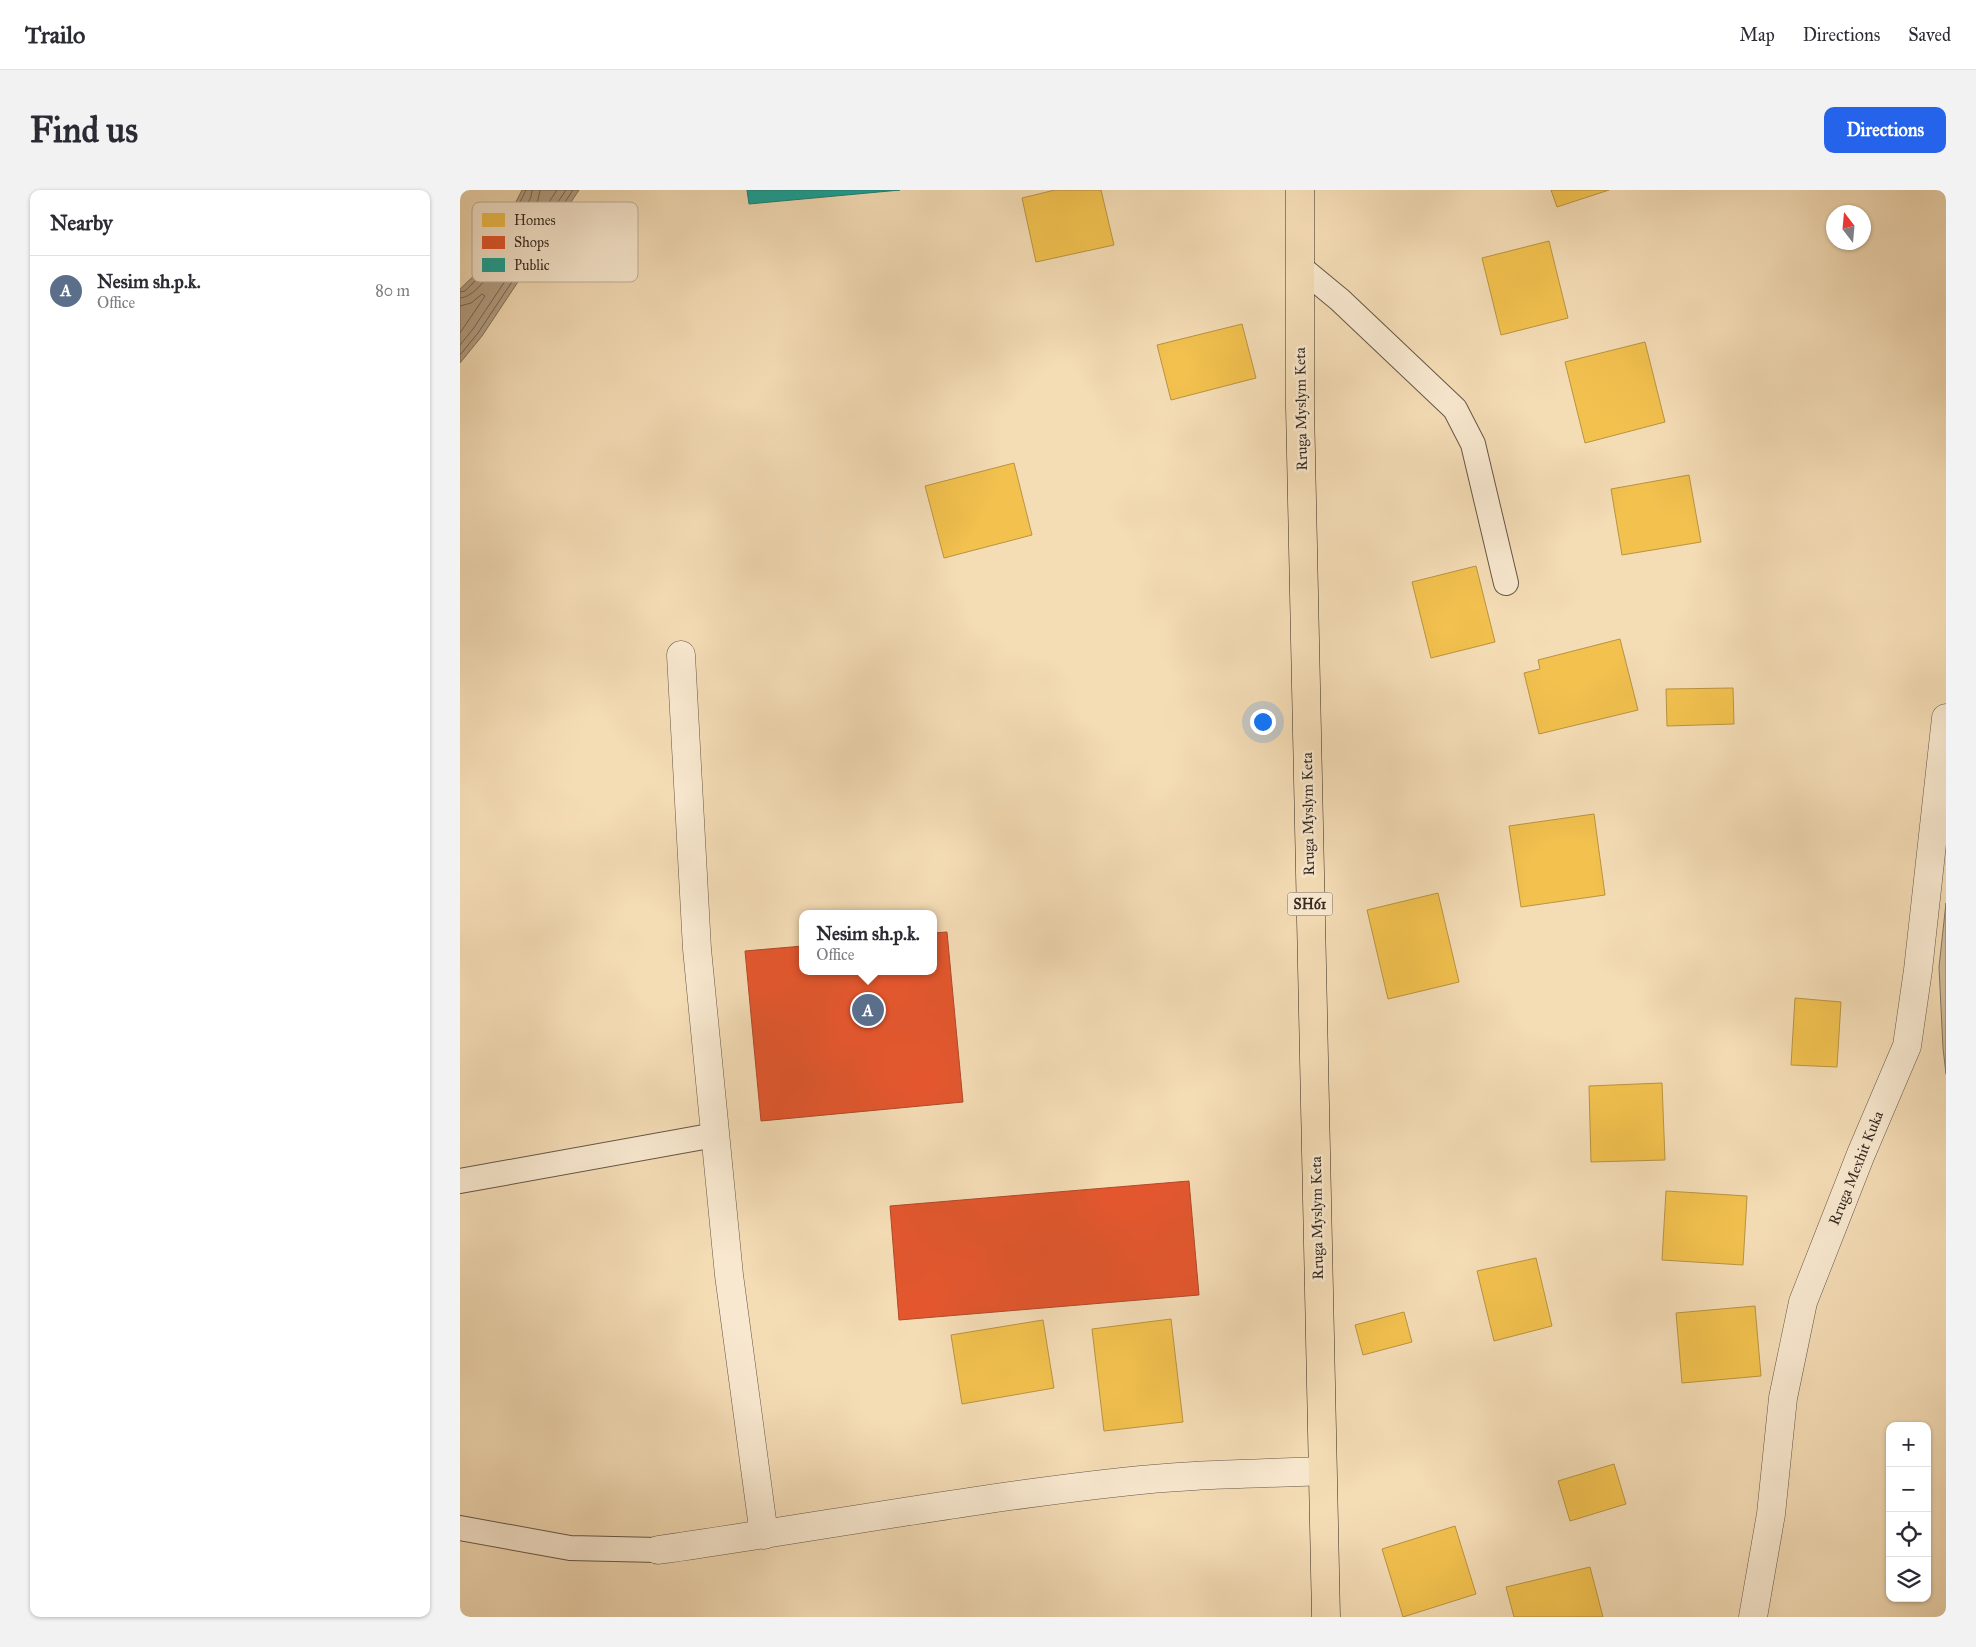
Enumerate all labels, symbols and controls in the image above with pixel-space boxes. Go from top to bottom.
text: Trailo [25,20,85,50]
text: Map [1739,24,1775,46]
text: Directions [1803,24,1880,46]
text: Saved [1908,24,1951,46]
button: Directions [1824,107,1946,153]
text: Find us [30,109,138,152]
legend [472,202,638,282]
north arrow [1826,205,1871,250]
text: Nearby [50,210,113,236]
text: Homes [514,212,556,229]
text: Shops [514,234,549,251]
text: Public [514,257,550,274]
text: Nesim sh.p.k. [97,270,201,293]
text: A [61,281,71,300]
text: 80 m [375,281,410,300]
text: Office [97,293,135,312]
street label: Rruga Myslym Keta [1291,346,1311,471]
your location [1250,709,1276,735]
street label: Rruga Myslym Keta [1298,751,1318,876]
road number: SH61 [1288,892,1332,916]
popup [799,910,937,975]
text: Nesim sh.p.k. [816,922,920,945]
text: Office [816,945,854,964]
pin: A [852,991,884,1029]
street label: Rruga Mexhit Kuka [1825,1108,1887,1228]
street label: Rruga Myslym Keta [1307,1155,1327,1280]
map controls [1886,1422,1931,1602]
button: + [1886,1422,1931,1467]
button: − [1886,1467,1931,1512]
button: locate [1886,1512,1931,1557]
button: layers [1886,1557,1931,1602]

